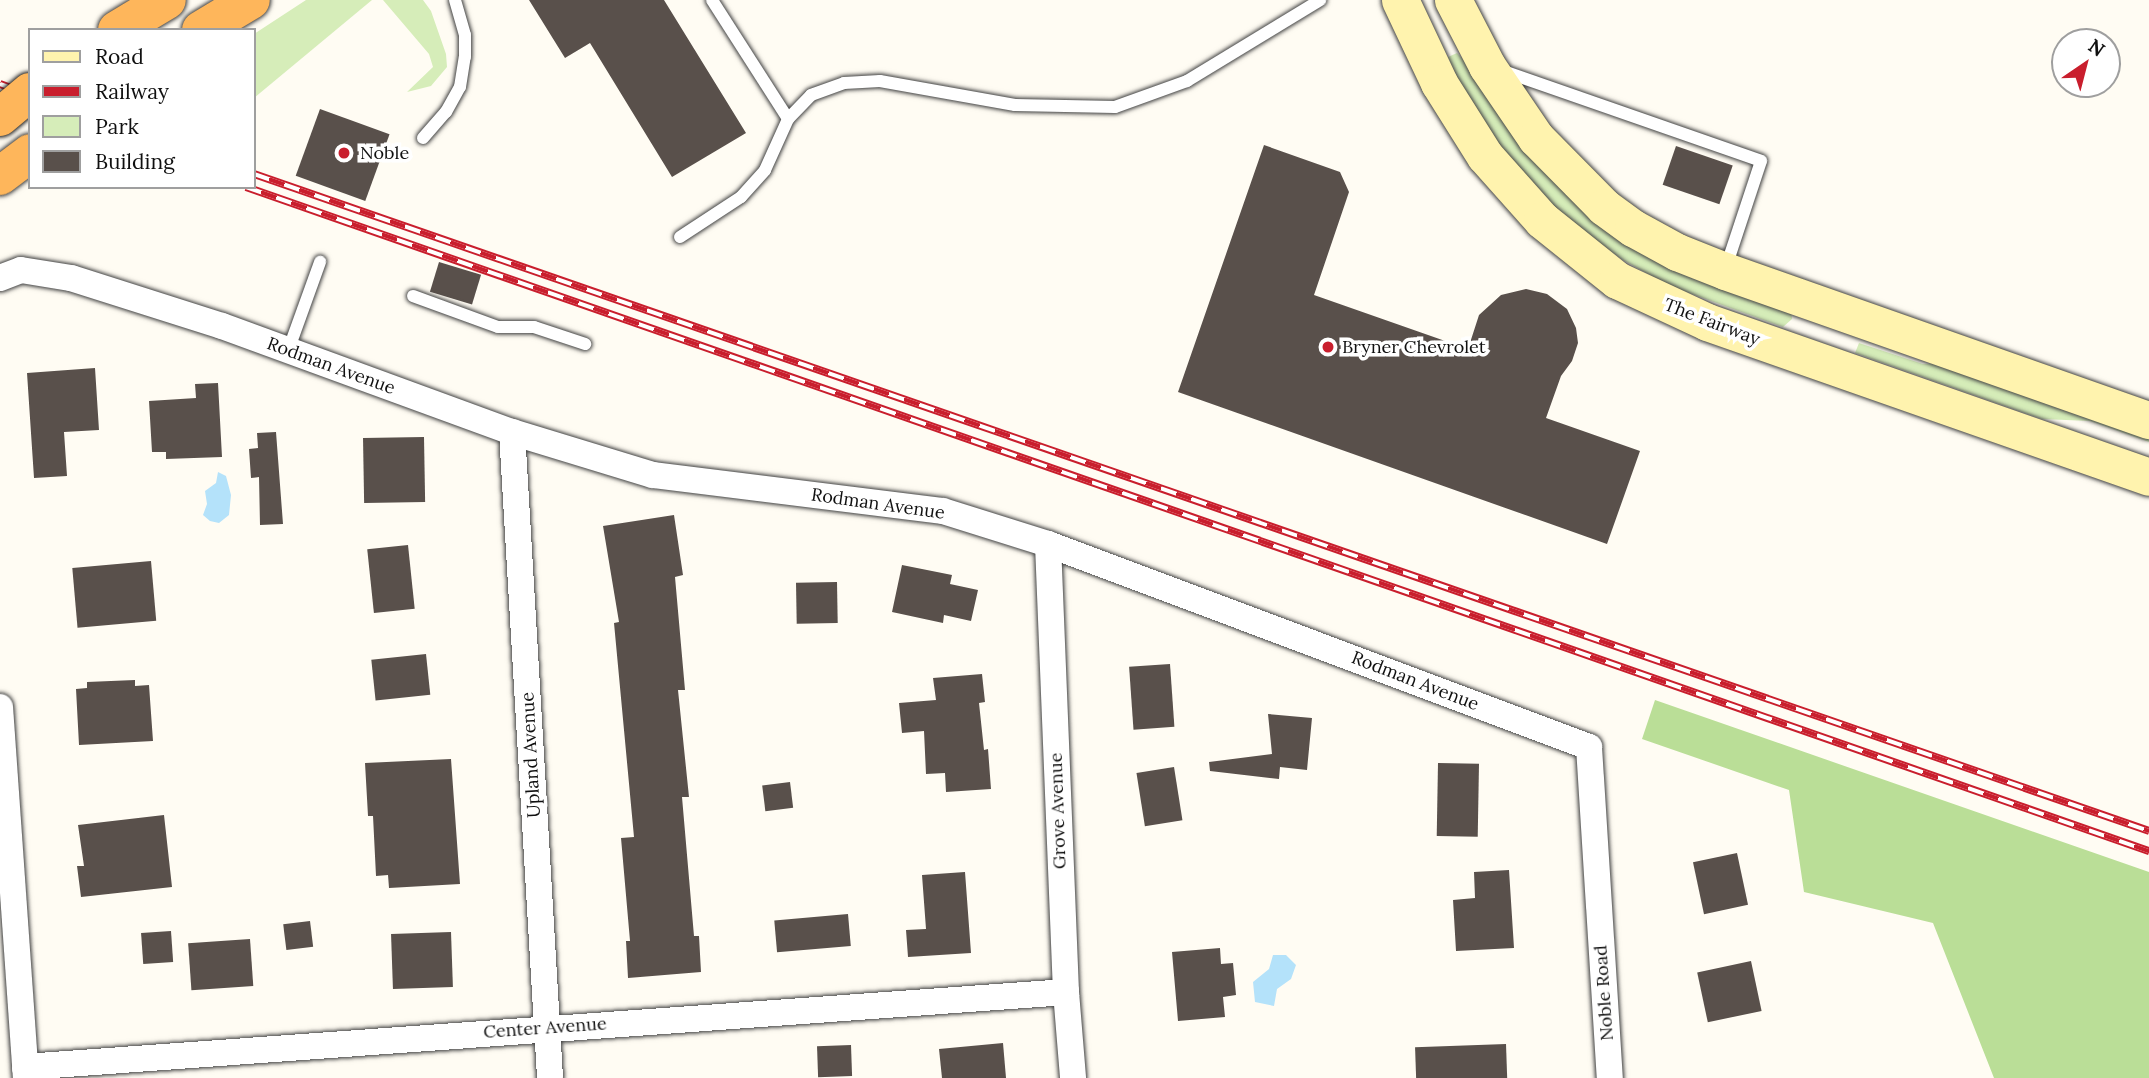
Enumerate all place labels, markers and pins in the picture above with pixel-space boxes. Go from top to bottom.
place label: Noble [360,142,409,164]
marker: Noble [334,143,354,163]
place label: Bryner Chevrolet [1342,336,1486,358]
marker: Bryner Chevrolet [1320,339,1336,355]

